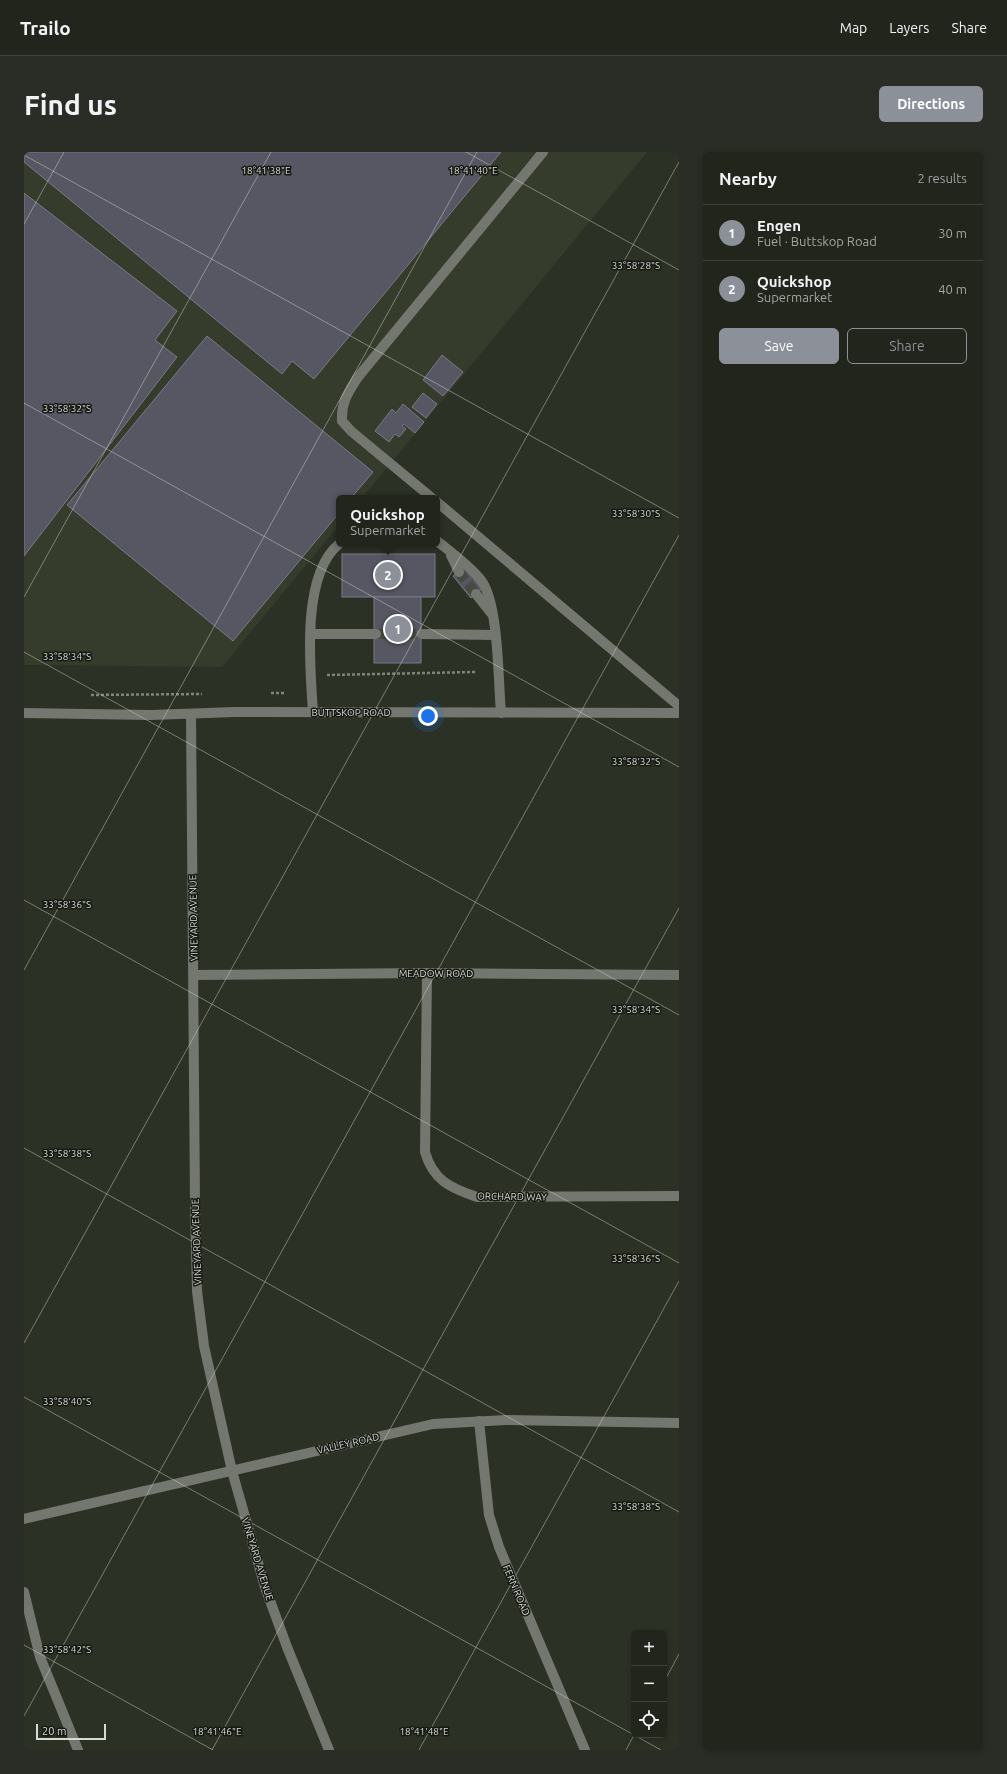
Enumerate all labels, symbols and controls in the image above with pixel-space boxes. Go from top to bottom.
text: Trailo [20,17,71,39]
text: Map [840,20,867,36]
text: Layers [889,20,929,36]
text: Share [951,20,987,36]
button: Directions [879,86,983,122]
text: Find us [24,89,117,120]
text: 18°41'38"E [241,165,291,176]
text: 18°41'40"E [448,165,498,176]
text: Nearby [719,169,777,188]
text: 2 results [917,171,967,185]
text: Engen [757,217,801,234]
text: 1 [728,226,736,240]
text: 30 m [938,226,967,240]
text: Fuel · Buttskop Road [757,234,877,248]
text: 33°58'28"S [612,260,660,271]
text: Quickshop [757,273,831,290]
text: 2 [728,282,736,296]
text: 40 m [938,282,967,296]
text: Supermarket [757,290,832,304]
button: Save [719,328,839,364]
button: Share [847,328,967,364]
text: 33°58'32"S [43,403,91,414]
popup [336,495,440,547]
text: Quickshop [350,506,425,523]
text: 33°58'30"S [612,508,660,519]
text: Supermarket [350,523,426,537]
pin: 2 [375,560,401,590]
pin: 1 [385,614,411,644]
text: 33°58'34"S [43,651,91,662]
your location [418,706,438,726]
street label: BUTTSKOP ROAD [311,707,391,718]
text: 33°58'32"S [612,756,660,767]
street label: VINEYARD AVENUE [187,874,200,961]
text: 33°58'36"S [43,899,91,910]
street label: MEADOW ROAD [399,968,473,979]
text: 33°58'34"S [612,1004,660,1015]
text: 33°58'38"S [43,1148,91,1159]
street label: ORCHARD WAY [477,1190,547,1203]
street label: VINEYARD AVENUE [189,1198,204,1285]
text: 33°58'36"S [612,1253,660,1264]
text: 33°58'40"S [43,1396,91,1407]
street label: VALLEY ROAD [316,1431,380,1456]
text: 33°58'38"S [612,1501,660,1512]
street label: VINEYARD AVENUE [240,1516,276,1602]
street label: FERN ROAD [501,1563,532,1617]
map controls [631,1630,667,1738]
button: + [631,1630,667,1666]
text: 33°58'42"S [43,1644,91,1655]
button: − [631,1666,667,1702]
button: locate [631,1702,667,1738]
scale bar [36,1722,106,1741]
text: 20 m [42,1725,66,1737]
text: 18°41'46"E [192,1726,242,1737]
text: 18°41'48"E [399,1726,449,1737]

